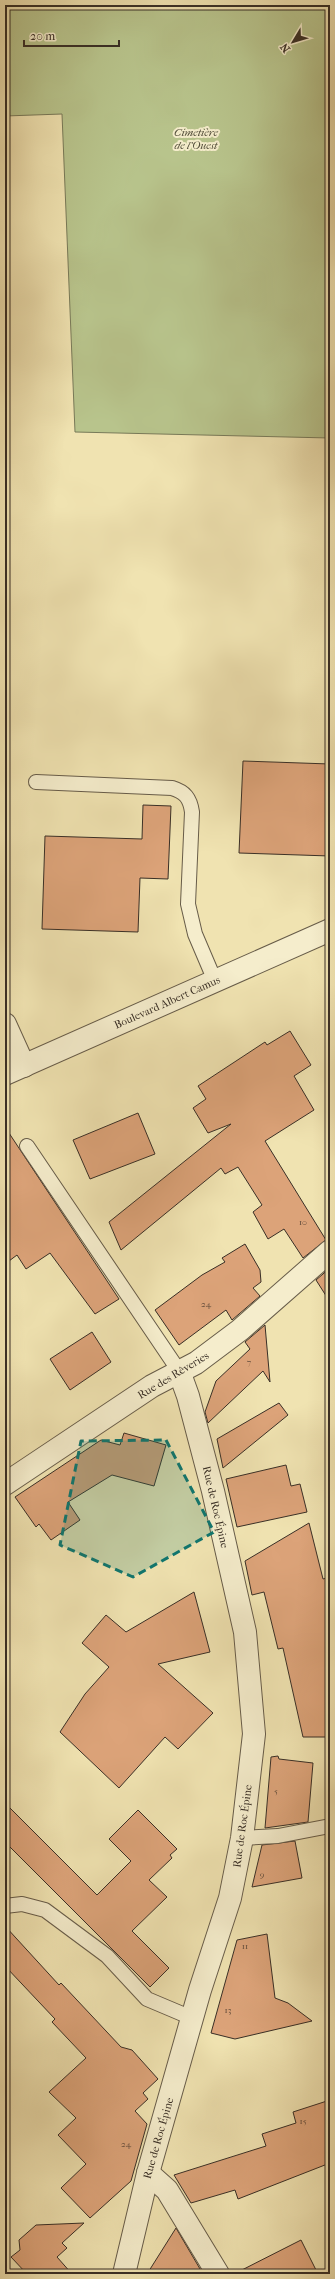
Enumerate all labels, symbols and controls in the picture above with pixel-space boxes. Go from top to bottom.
scale bar [24,22,119,48]
north arrow [273,22,313,62]
text: 20 m [30,29,55,43]
text: N [277,40,293,55]
park label: Cimetière de l'Ouest [174,126,219,152]
street label: Boulevard Albert Camus [112,973,222,1032]
house number: 10 [299,1217,307,1227]
house number: 24 [201,1299,212,1309]
street label: Rue des Rêveries [135,1349,211,1402]
house number: 7 [247,1357,252,1367]
street label: Rue de Roc Épine [200,1465,231,1550]
street label: Rue de Roc Épine [230,1783,255,1868]
house number: 5 [274,1786,278,1796]
house number: 9 [260,1869,265,1879]
house number: 11 [242,1941,248,1951]
house number: 13 [225,2005,232,2015]
street label: Rue de Roc Épine [141,2096,176,2180]
house number: 15 [299,2116,307,2126]
house number: 24 [121,2139,132,2149]

